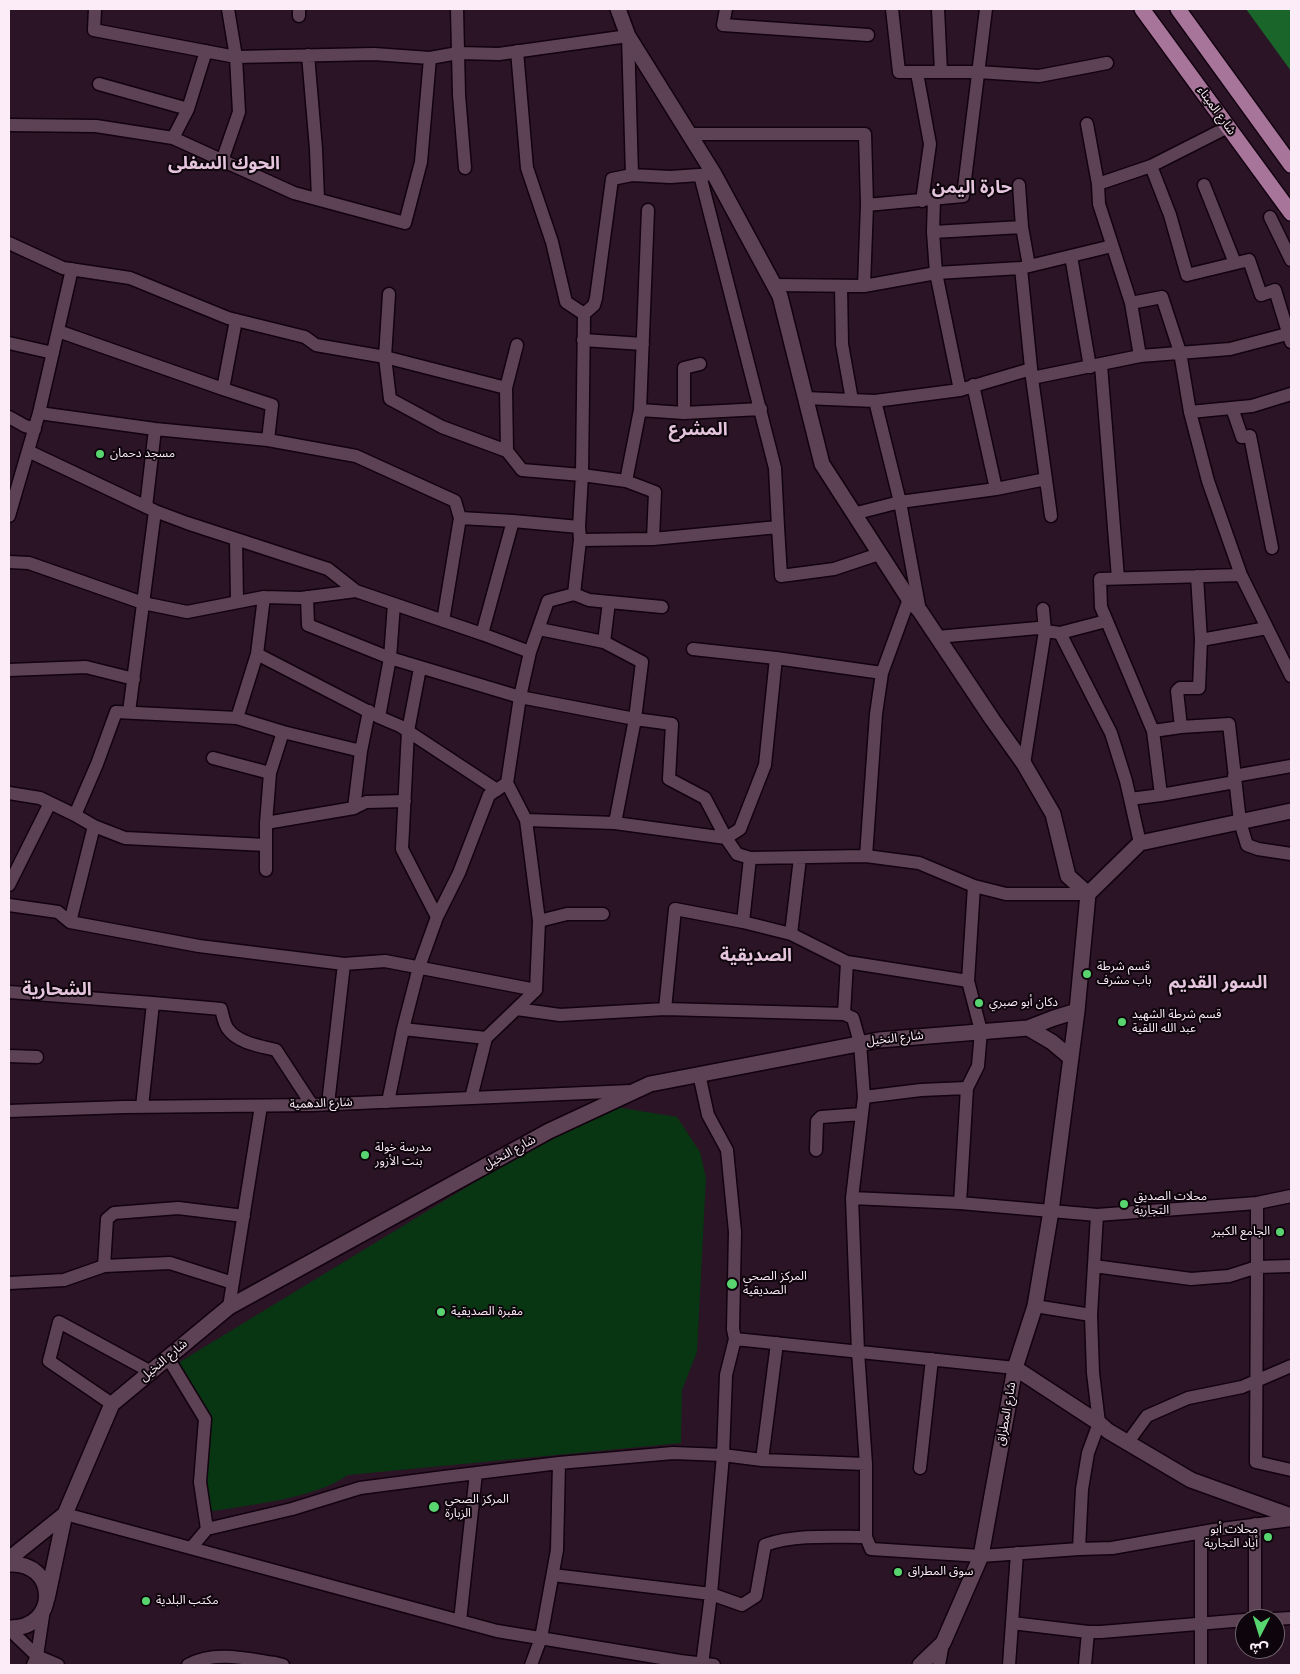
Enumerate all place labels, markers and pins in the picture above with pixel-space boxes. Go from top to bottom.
place label: مسجد دحمان [110,447,175,461]
marker: مسجد دحمان [94,448,106,460]
place label: قسم شرطة باب مشرف [1097,960,1151,988]
marker: قسم شرطة باب مشرف [1081,968,1093,980]
place label: دكان أبو صبري [989,996,1058,1010]
marker: دكان أبو صبري [973,997,985,1009]
place label: قسم شرطة الشهيد عبد الله اللقية [1132,1008,1221,1036]
marker: قسم شرطة الشهيد عبد الله اللقية [1116,1016,1128,1028]
place label: مدرسة خولة بنت الأزور [375,1141,432,1169]
marker: مدرسة خولة بنت الأزور [359,1149,371,1161]
place label: محلات الصديق التجارية [1134,1190,1207,1218]
marker: محلات الصديق التجارية [1118,1198,1130,1210]
place label: الجامع الكبير [1212,1225,1270,1239]
marker: الجامع الكبير [1274,1226,1286,1238]
place label: المركز الصحي الصديقية [743,1270,807,1298]
marker: المركز الصحي الصديقية [725,1277,739,1291]
place label: مقبرة الصديقية [451,1305,523,1319]
marker: مقبرة الصديقية [435,1306,447,1318]
place label: المركز الصحي الزبارة [445,1493,509,1521]
marker: المركز الصحي الزبارة [427,1500,441,1514]
place label: محلات أبو أياد التجارية [1204,1523,1258,1551]
marker: محلات أبو أياد التجارية [1262,1531,1274,1543]
place label: سوق المطراق [908,1565,973,1579]
marker: سوق المطراق [892,1566,904,1578]
place label: مكتب البلدية [156,1594,219,1608]
marker: مكتب البلدية [140,1595,152,1607]

